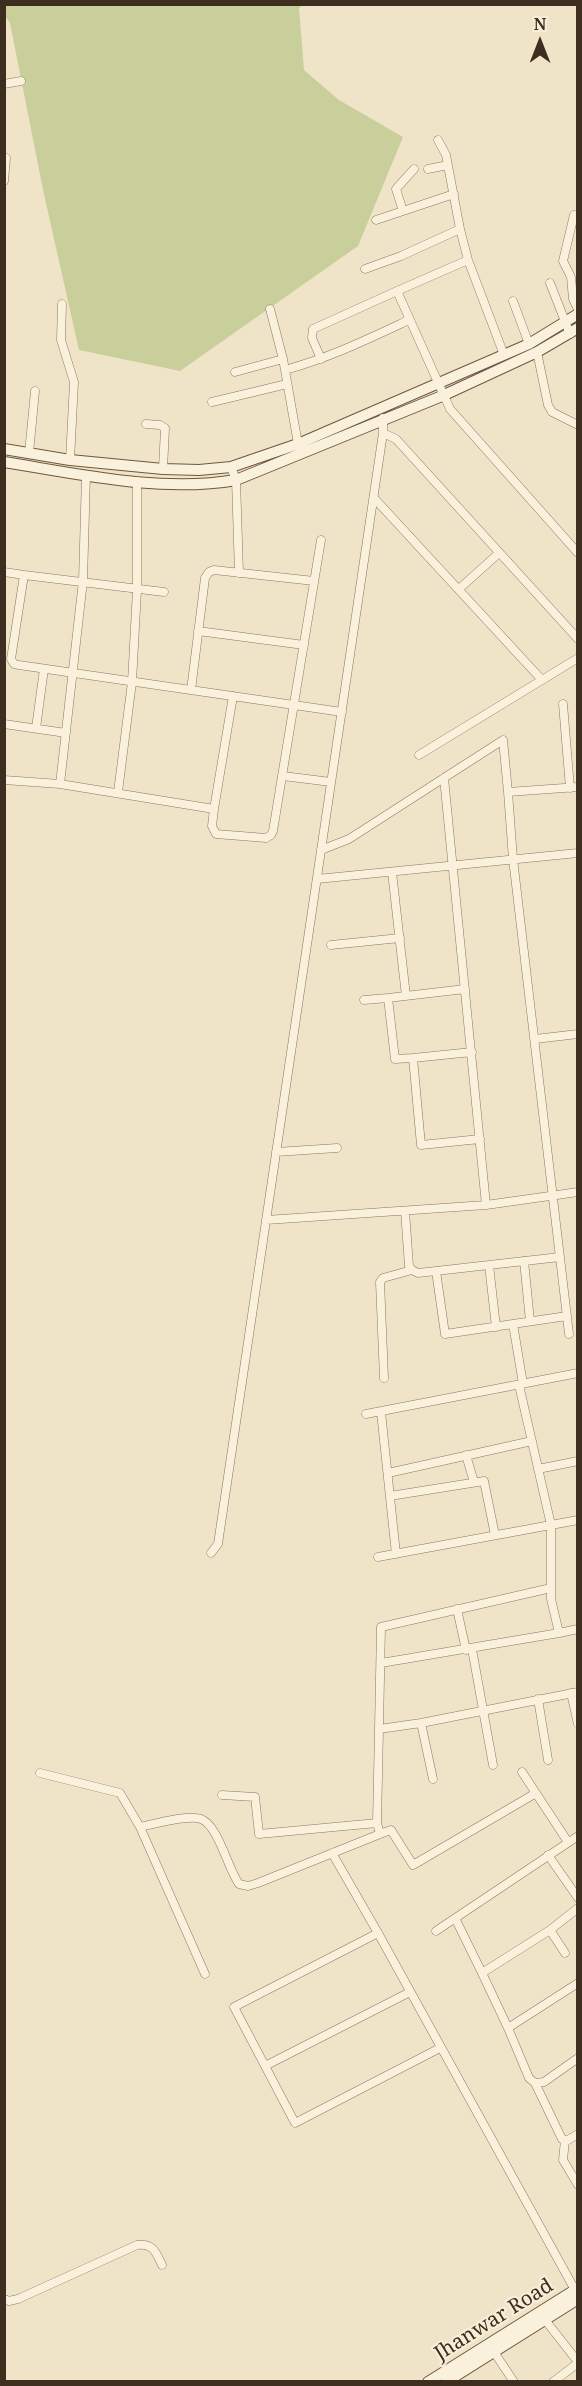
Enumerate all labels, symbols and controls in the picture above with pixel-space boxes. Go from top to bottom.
north arrow [510,12,570,72]
text: N [534,13,546,35]
street label: Jhanwar Road [430,2274,558,2366]

